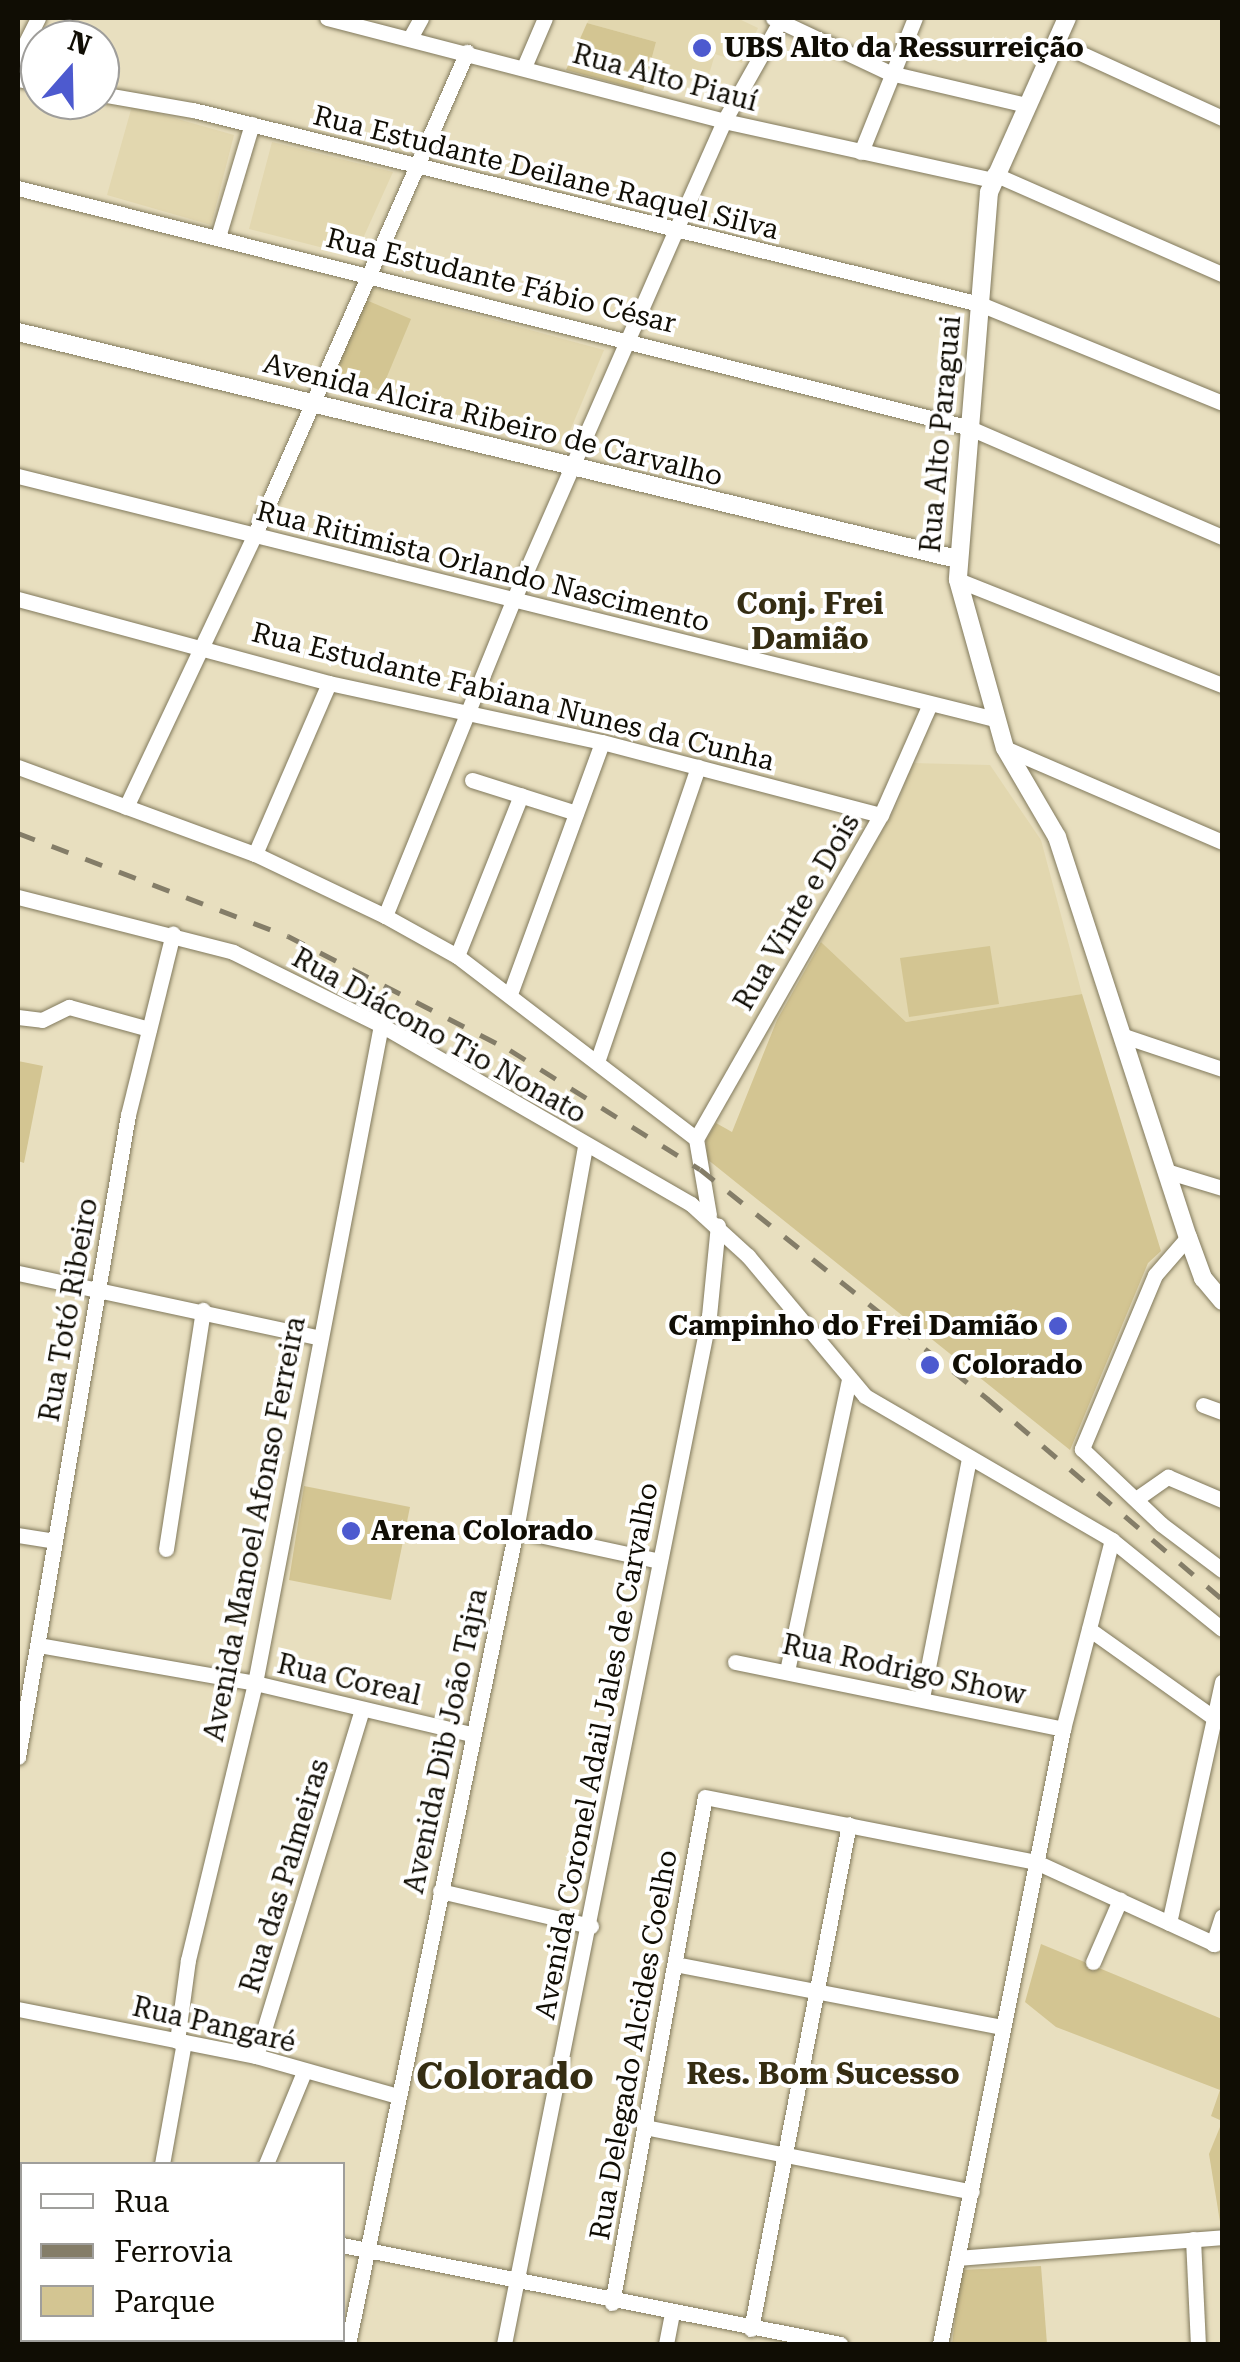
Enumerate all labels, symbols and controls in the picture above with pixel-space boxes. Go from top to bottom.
north arrow [20,20,120,120]
text: N [64,24,96,62]
place label: UBS Alto da Ressurreição [724,31,1084,65]
marker: UBS Alto da Ressurreição [689,35,715,61]
street label: Rua Alto Piauí [569,37,761,119]
street label: Rua Estudante Deilane Raquel Silva [310,99,782,247]
street label: Rua Estudante Fábio César [323,221,679,341]
street label: Rua Alto Paraguai [914,314,968,554]
street label: Avenida Alcira Ribeiro de Carvalho [260,347,726,493]
street label: Rua Ritimista Orlando Nascimento [253,494,713,640]
district label: Conj. Frei Damião [737,586,883,656]
street label: Rua Estudante Fabiana Nunes da Cunha [248,616,778,778]
street label: Rua Vinte e Dois [727,808,867,1016]
street label: Rua Diácono Tio Nonato [286,941,592,1131]
street label: Rua Totó Ribeiro [33,1196,105,1424]
place label: Campinho do Frei Damião [668,1309,1038,1343]
street label: Avenida Manoel Afonso Ferreira [197,1314,313,1744]
marker: Campinho do Frei Damião [1047,1315,1069,1337]
place label: Colorado [952,1348,1083,1382]
marker: Colorado [917,1352,943,1378]
street label: Avenida Coronel Adail Jales de Carvalho [528,1480,666,2022]
place label: Arena Colorado [371,1514,593,1548]
marker: Arena Colorado [340,1520,362,1542]
street label: Avenida Dib João Tajra [397,1585,495,1897]
street label: Rua Rodrigo Show [779,1628,1029,1712]
street label: Rua Coreal [274,1647,424,1713]
street label: Rua das Palmeiras [233,1755,337,1997]
street label: Rua Delegado Alcides Coelho [583,1847,685,2243]
street label: Rua Pangaré [129,1990,299,2060]
district label: Colorado [416,2054,594,2100]
district label: Res. Bom Sucesso [686,2056,960,2092]
legend [20,2162,345,2342]
text: Rua [114,2184,169,2219]
text: Ferrovia [114,2234,233,2269]
text: Parque [114,2284,215,2319]

